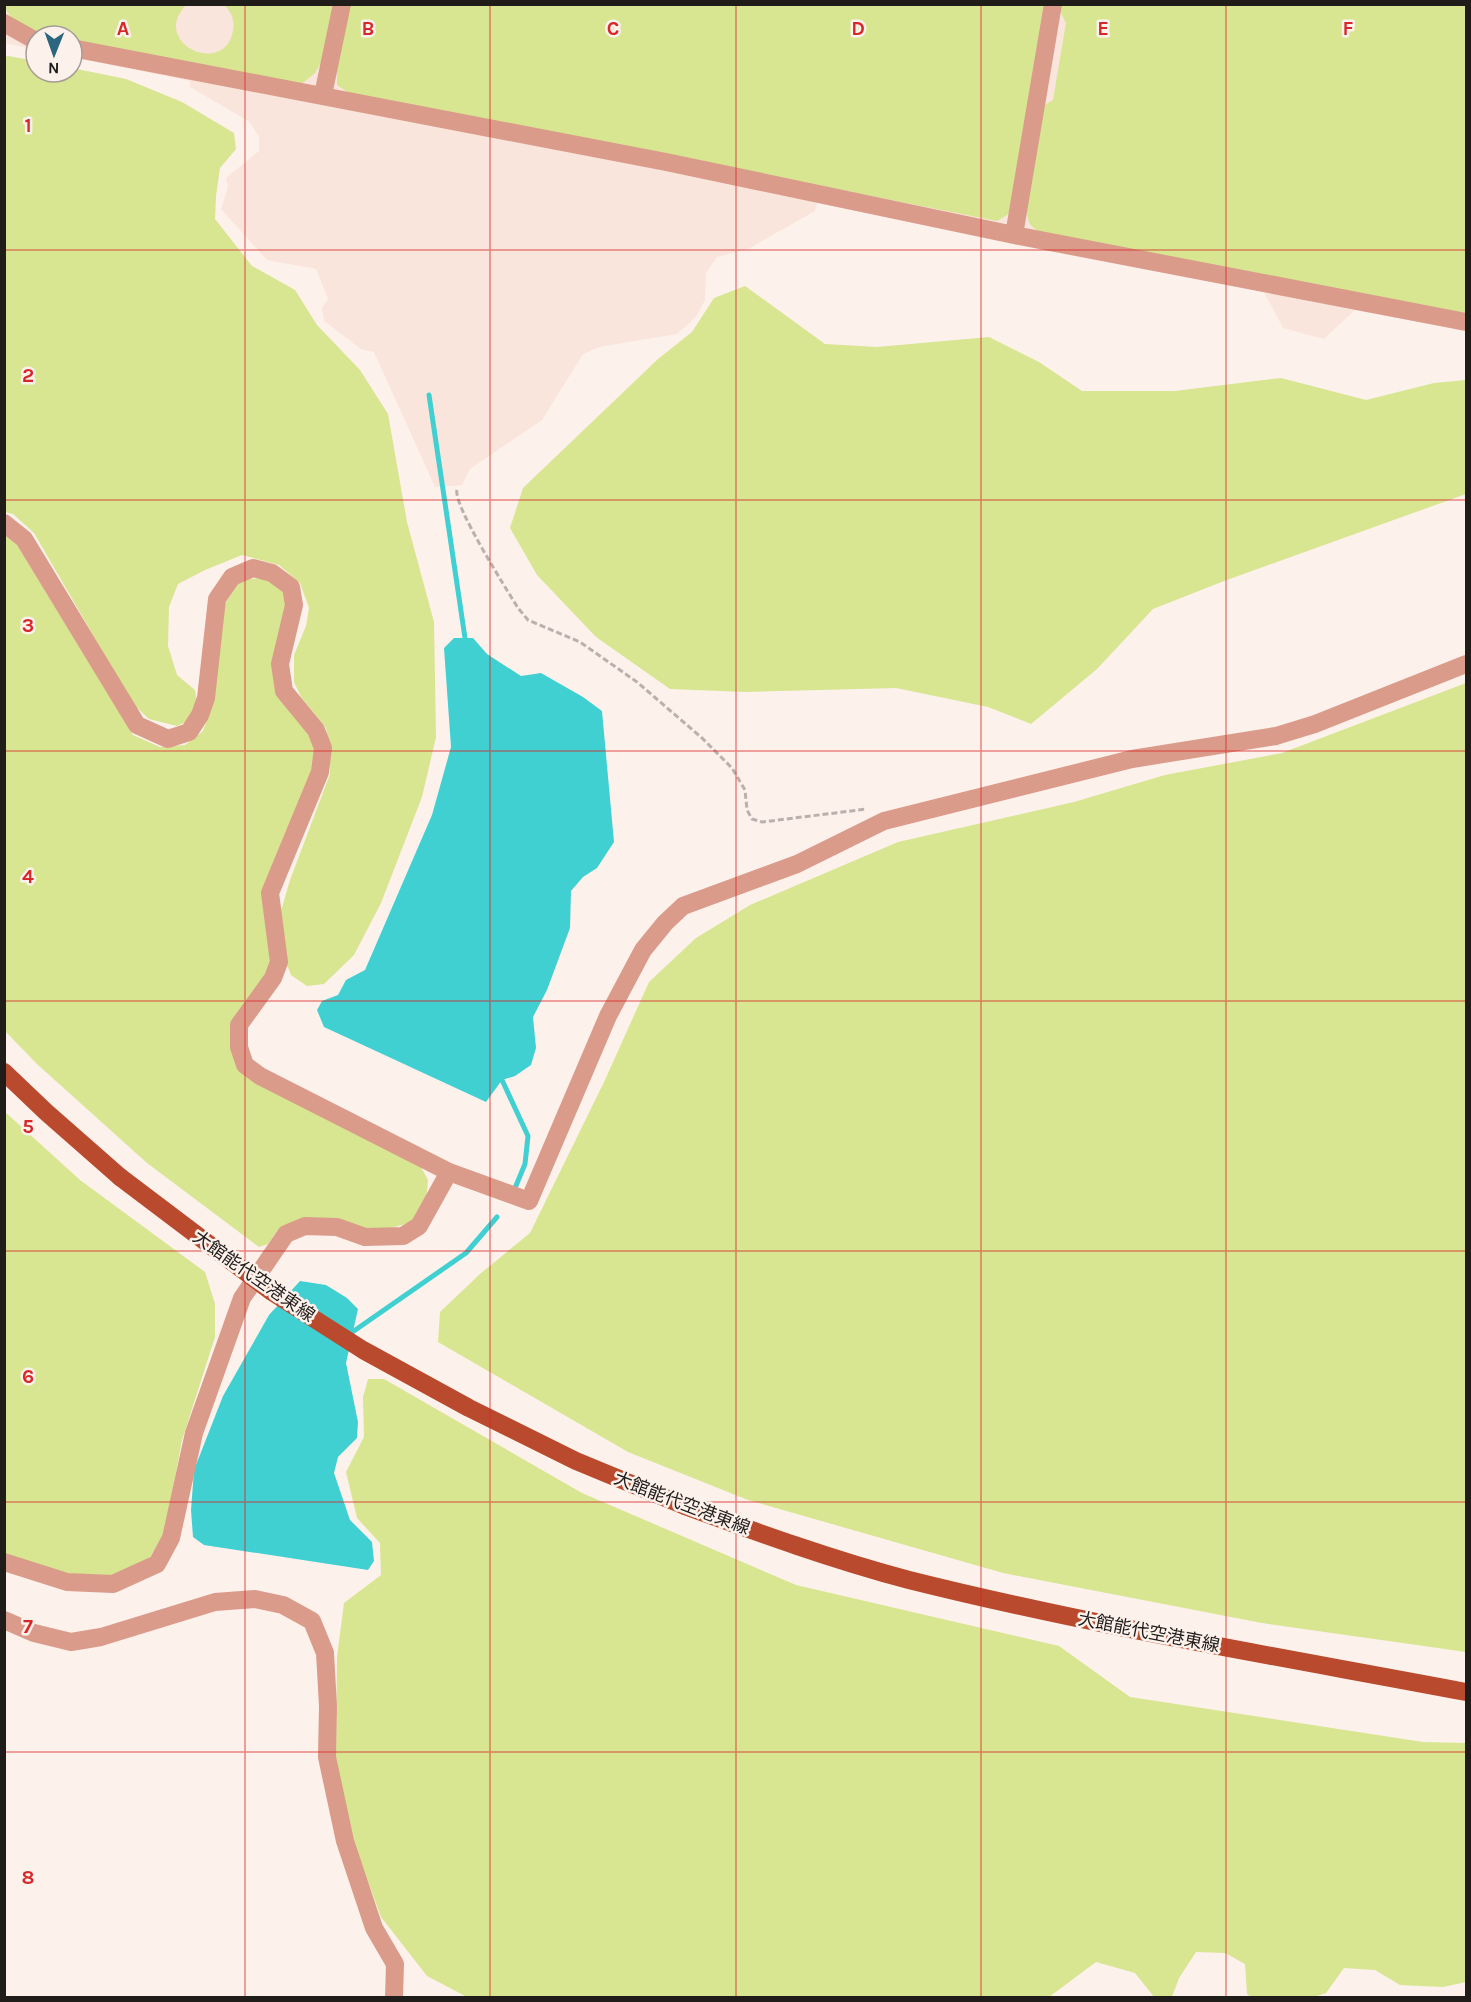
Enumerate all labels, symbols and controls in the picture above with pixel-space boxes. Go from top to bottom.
text: A [117,17,130,40]
text: B [362,17,374,40]
text: C [607,17,619,40]
text: D [851,17,865,40]
text: E [1097,17,1109,40]
text: F [1343,17,1354,40]
north arrow [24,24,84,84]
text: N [48,59,60,78]
text: 1 [24,114,32,137]
text: 2 [22,364,34,387]
text: 3 [22,614,34,637]
text: 4 [22,865,34,888]
text: 5 [22,1115,34,1138]
street label: 大館能代空港東線 [189,1226,319,1326]
text: 6 [22,1365,34,1388]
street label: 大館能代空港東線 [611,1467,753,1539]
street label: 大館能代空港東線 [1076,1607,1222,1657]
text: 7 [23,1615,33,1638]
text: 8 [22,1866,34,1889]

